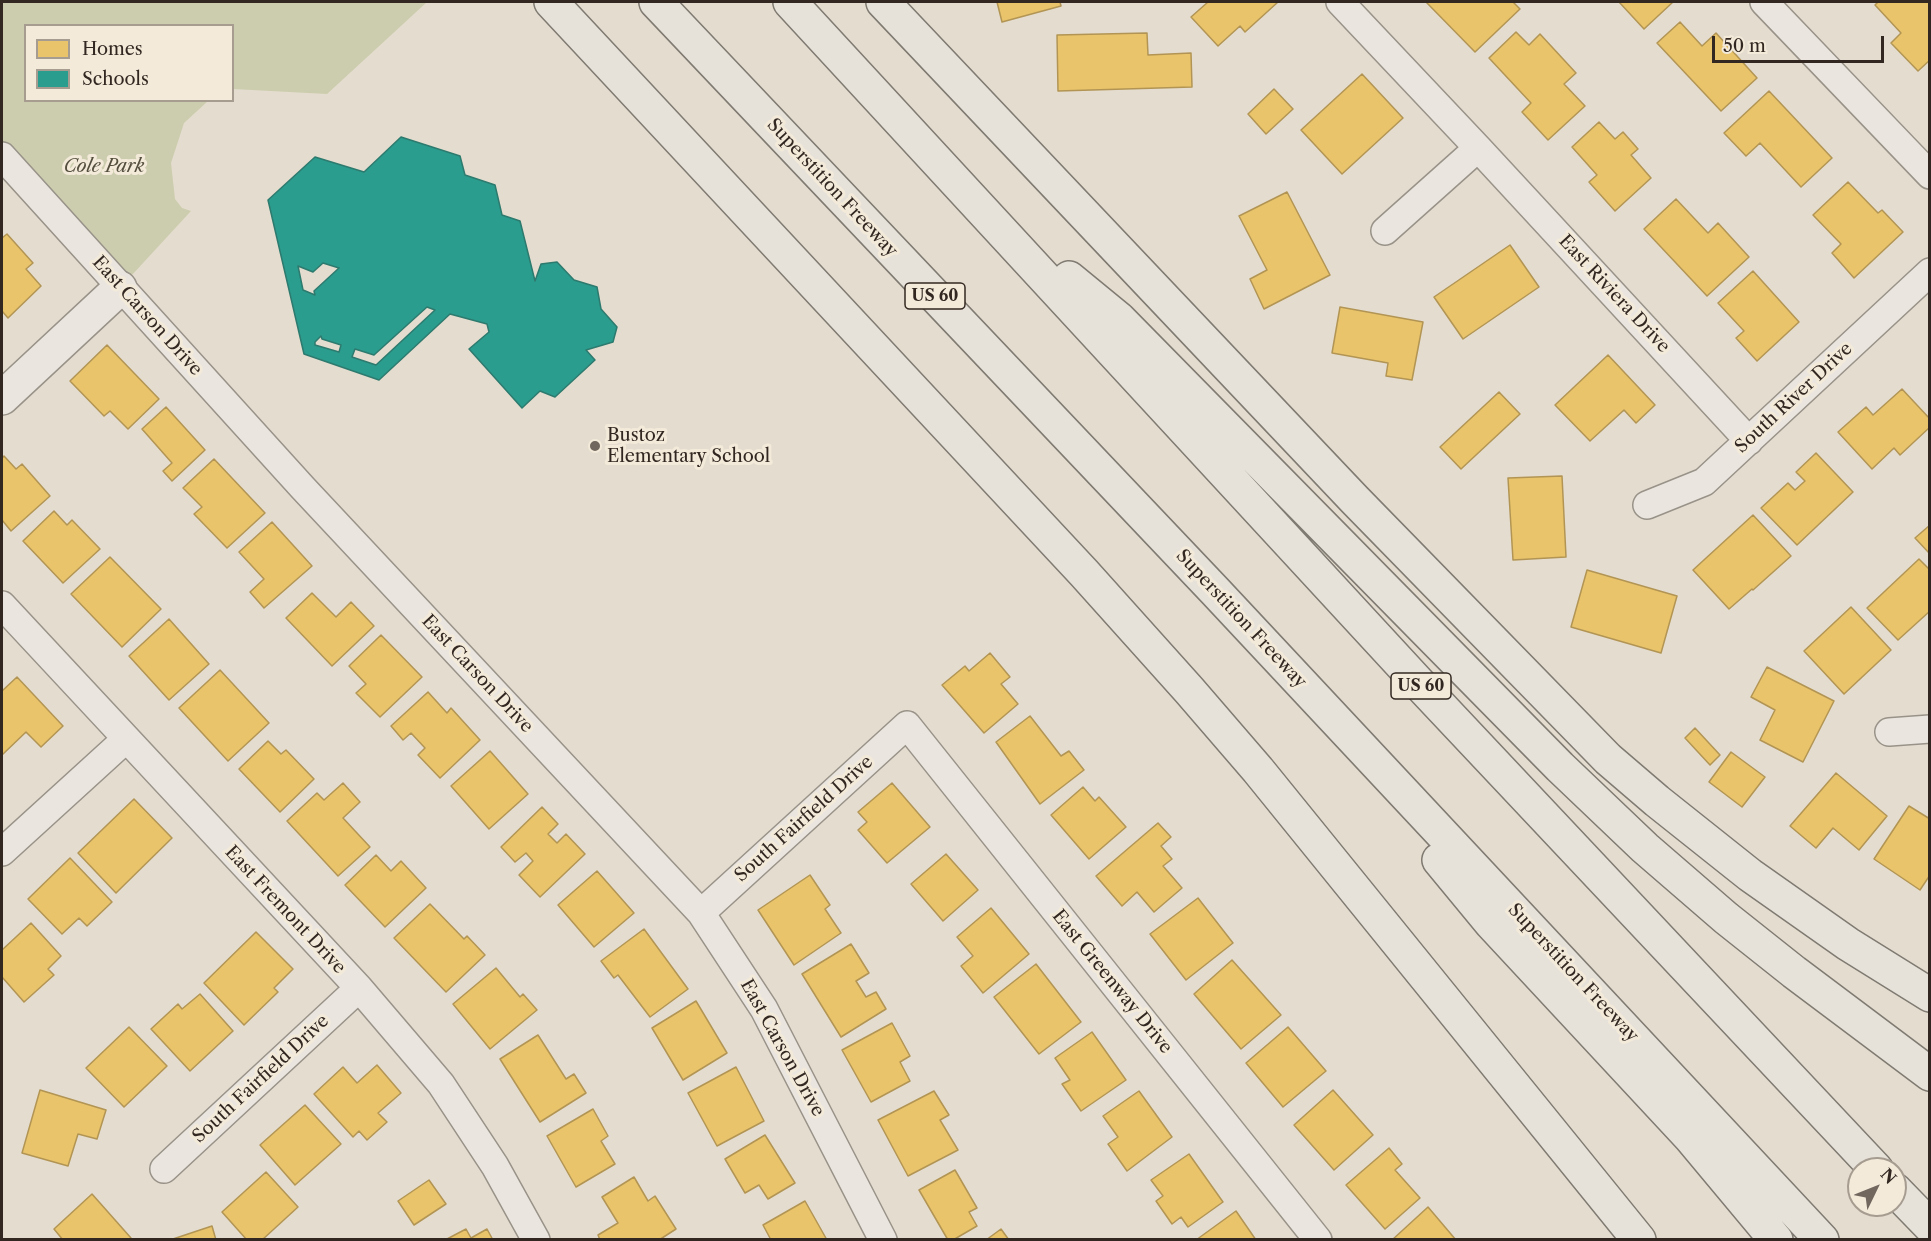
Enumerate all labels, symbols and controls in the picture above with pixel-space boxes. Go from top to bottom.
legend [24,24,234,102]
scale bar [1715,24,1888,62]
text: 50 m [1723,35,1766,57]
text: Homes [82,38,143,60]
text: Schools [82,68,149,90]
street label: Superstition Freeway [762,114,902,262]
park label: Cole Park [64,156,144,178]
street label: East Riviera Drive [1554,231,1674,357]
street label: East Carson Drive [88,252,206,380]
road number: US 60 [905,283,965,309]
street label: South River Drive [1731,338,1857,458]
place label: Bustoz Elementary School [607,425,770,468]
marker: Bustoz Elementary School [588,439,602,453]
street label: Superstition Freeway [1171,545,1311,693]
street label: East Carson Drive [417,611,537,737]
road number: US 60 [1391,673,1451,699]
street label: South Fairfield Drive [731,751,877,887]
street label: East Fremont Drive [220,842,350,978]
street label: Superstition Freeway [1503,899,1643,1047]
street label: East Greenway Drive [1047,906,1177,1058]
street label: East Carson Drive [735,976,829,1120]
street label: South Fairfield Drive [188,1010,334,1148]
north arrow [1847,1157,1907,1217]
text: N [1877,1164,1901,1188]

